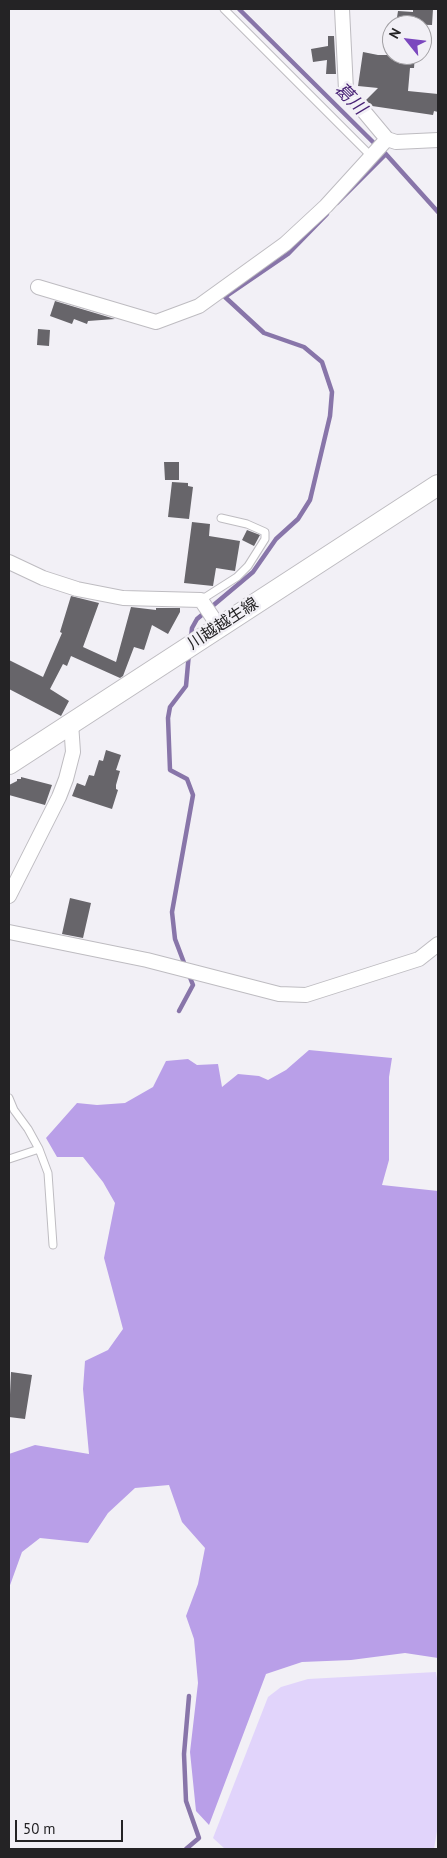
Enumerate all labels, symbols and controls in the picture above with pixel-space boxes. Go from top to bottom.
north arrow [382,15,432,65]
text: N [385,25,405,42]
water label: 葛川 [330,79,370,119]
street label: 川越越生線 [184,594,262,654]
scale bar [18,1810,125,1842]
text: 50 m [23,1819,56,1838]

